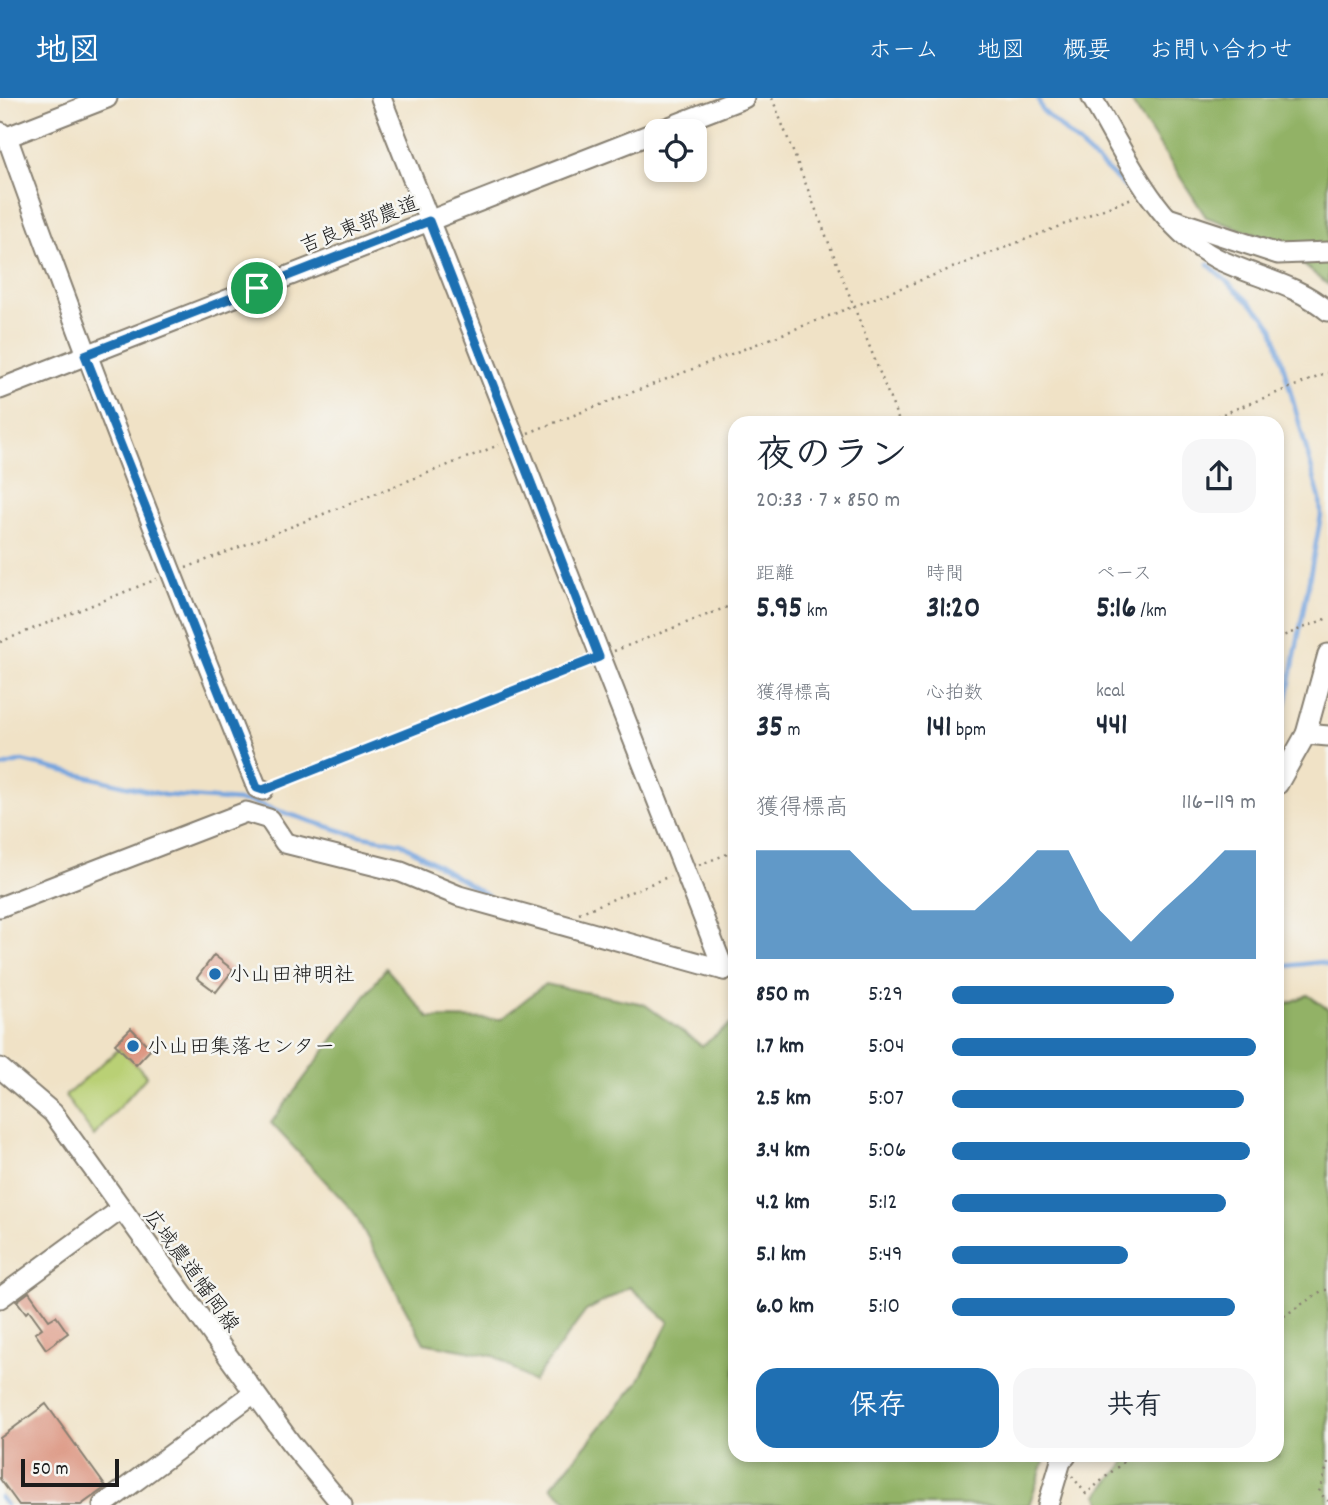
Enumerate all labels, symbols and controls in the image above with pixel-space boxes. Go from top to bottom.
text: 地図 [35,30,101,77]
text: ホーム [868,35,939,69]
text: 地図 [977,35,1025,69]
text: 概要 [1063,35,1111,69]
text: お問い合わせ [1149,35,1293,69]
map controls [644,119,707,182]
button: locate [644,119,707,182]
street label: 吉良東部農道 [296,190,424,263]
pin [227,258,287,318]
icon: arrive [238,269,276,307]
text: 夜のラン [756,431,908,486]
button: share [1182,439,1256,513]
text: 20:33 · 7 × 850 m [756,485,900,518]
text: 距離 [756,562,794,589]
text: 時間 [926,562,964,589]
text: ペース [1096,562,1152,589]
text: 5.95 [756,589,803,632]
text: 31:20 [926,589,980,632]
text: 5:16 [1096,589,1136,632]
text: km [803,599,828,626]
text: /km [1136,599,1167,626]
text: kcal [1096,679,1125,706]
text: 獲得標高 [756,681,832,708]
text: 心拍数 [926,681,983,708]
text: 441 [1096,706,1127,749]
text: 35 [756,708,783,751]
text: 141 [926,708,952,751]
text: m [783,718,801,745]
text: bpm [952,718,986,745]
text: 116–119 m [1182,787,1256,820]
text: 獲得標高 [756,793,848,826]
place label: 小山田神明社 [229,962,355,992]
marker: 小山田神明社 [207,966,223,982]
text: 850 m [756,979,809,1012]
text: 5:29 [868,979,903,1012]
text: 1.7 km [756,1031,804,1064]
text: 5:04 [868,1031,905,1064]
place label: 小山田集落センター [147,1034,335,1064]
marker: 小山田集落センター [125,1038,141,1054]
text: 2.5 km [756,1083,811,1116]
text: 5:07 [868,1083,904,1116]
text: 3.4 km [756,1135,810,1168]
text: 5:06 [868,1135,906,1168]
text: 4.2 km [756,1187,810,1220]
text: 5:12 [868,1187,898,1220]
street label: 広域農道幡岡線 [134,1203,245,1340]
text: 5.1 km [756,1239,806,1272]
text: 5:49 [868,1239,903,1272]
text: 6.0 km [756,1291,814,1324]
text: 5:10 [868,1291,900,1324]
button: 保存 [756,1368,999,1448]
button: 共有 [1013,1368,1256,1448]
scale bar [21,1456,119,1488]
text: 50 m [32,1457,69,1484]

